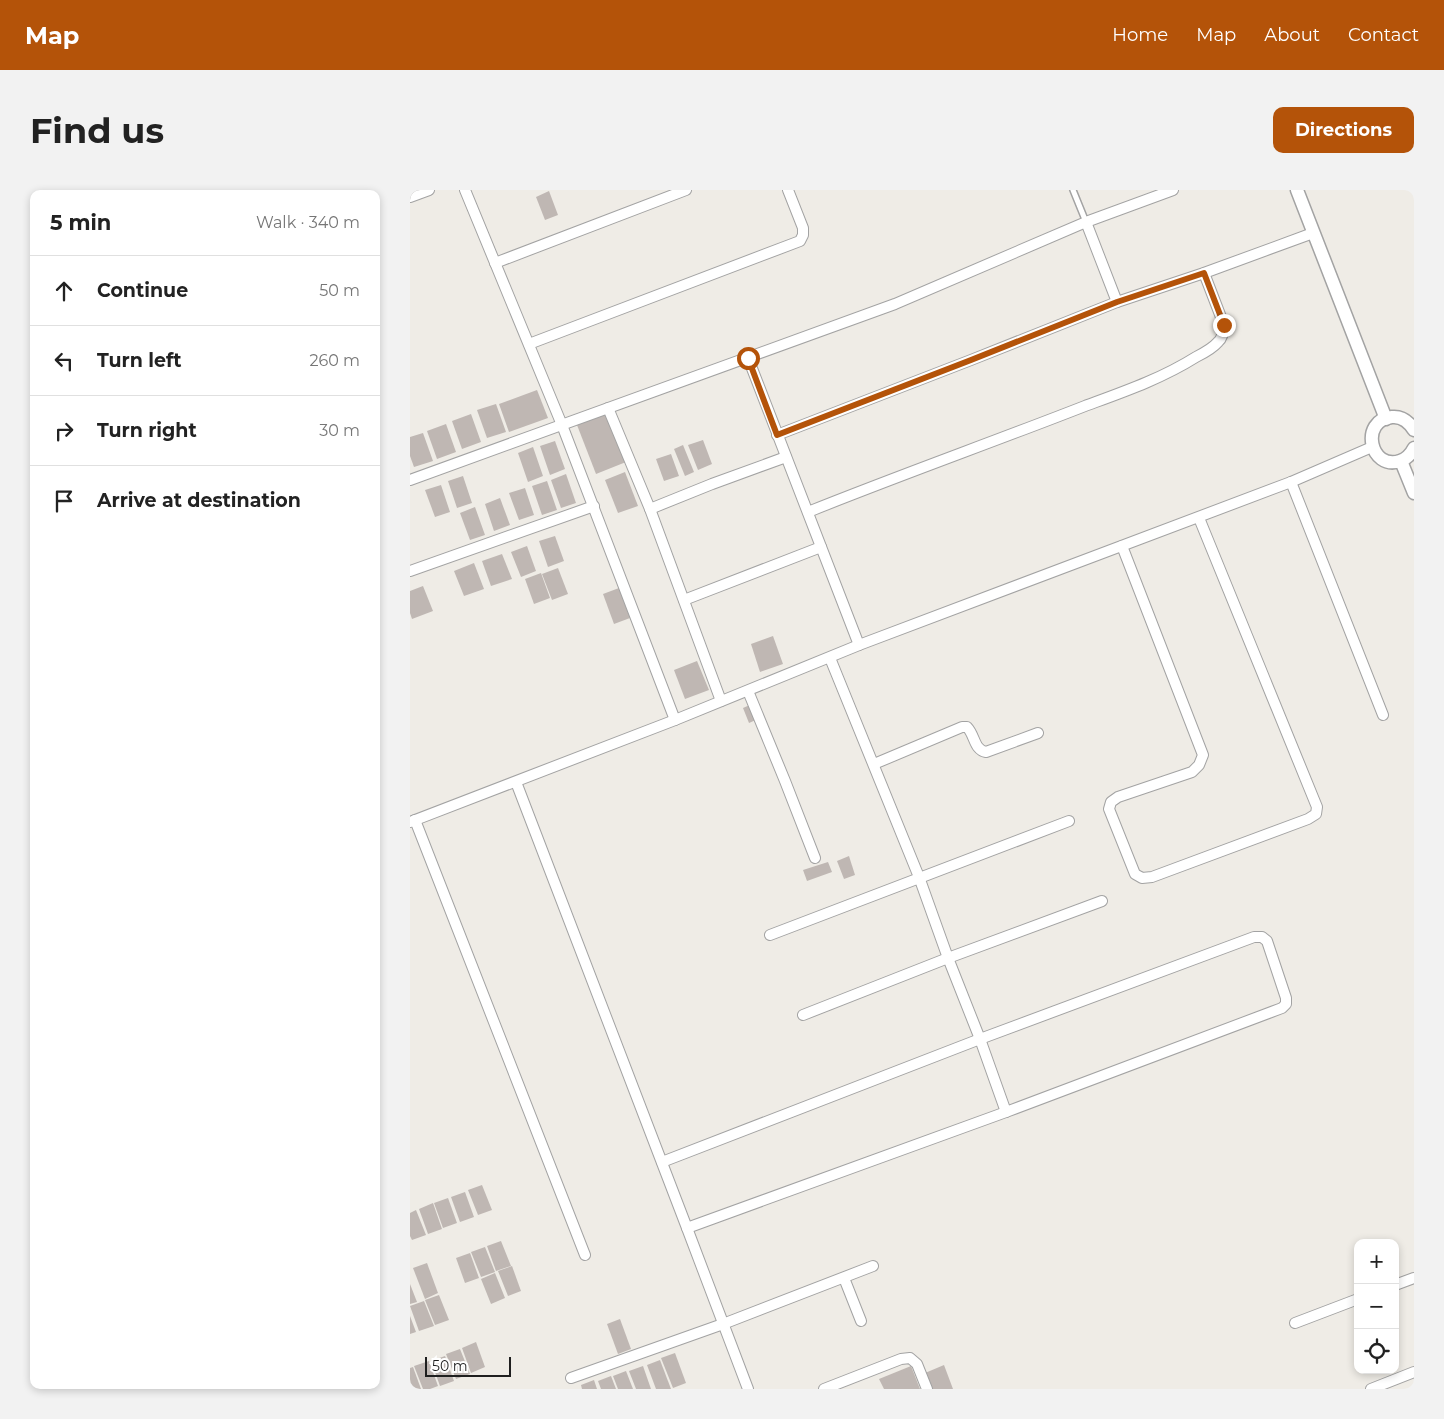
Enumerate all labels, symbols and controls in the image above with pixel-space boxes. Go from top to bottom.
text: Map [25,21,79,50]
text: Home [1112,24,1168,46]
text: Map [1196,24,1236,46]
text: About [1264,24,1320,46]
text: Contact [1348,24,1419,46]
button: Directions [1273,107,1414,153]
text: Find us [30,109,164,152]
text: 5 min [50,210,111,235]
text: Walk · 340 m [256,213,360,232]
icon: ahead [50,277,78,305]
text: Continue [97,279,188,302]
text: 50 m [319,281,360,300]
route end [1213,314,1236,337]
icon: left [50,347,78,375]
route start [737,347,760,370]
text: Turn left [97,349,182,372]
text: 260 m [309,351,360,370]
icon: right [50,417,78,445]
text: Turn right [97,419,197,442]
text: 30 m [319,421,360,440]
icon: arrive [50,487,78,515]
text: Arrive at destination [97,489,301,512]
map controls [1354,1239,1399,1374]
button: + [1354,1239,1399,1284]
button: − [1354,1284,1399,1329]
button: locate [1354,1329,1399,1374]
scale bar [425,1354,511,1377]
text: 50 m [432,1357,468,1375]

